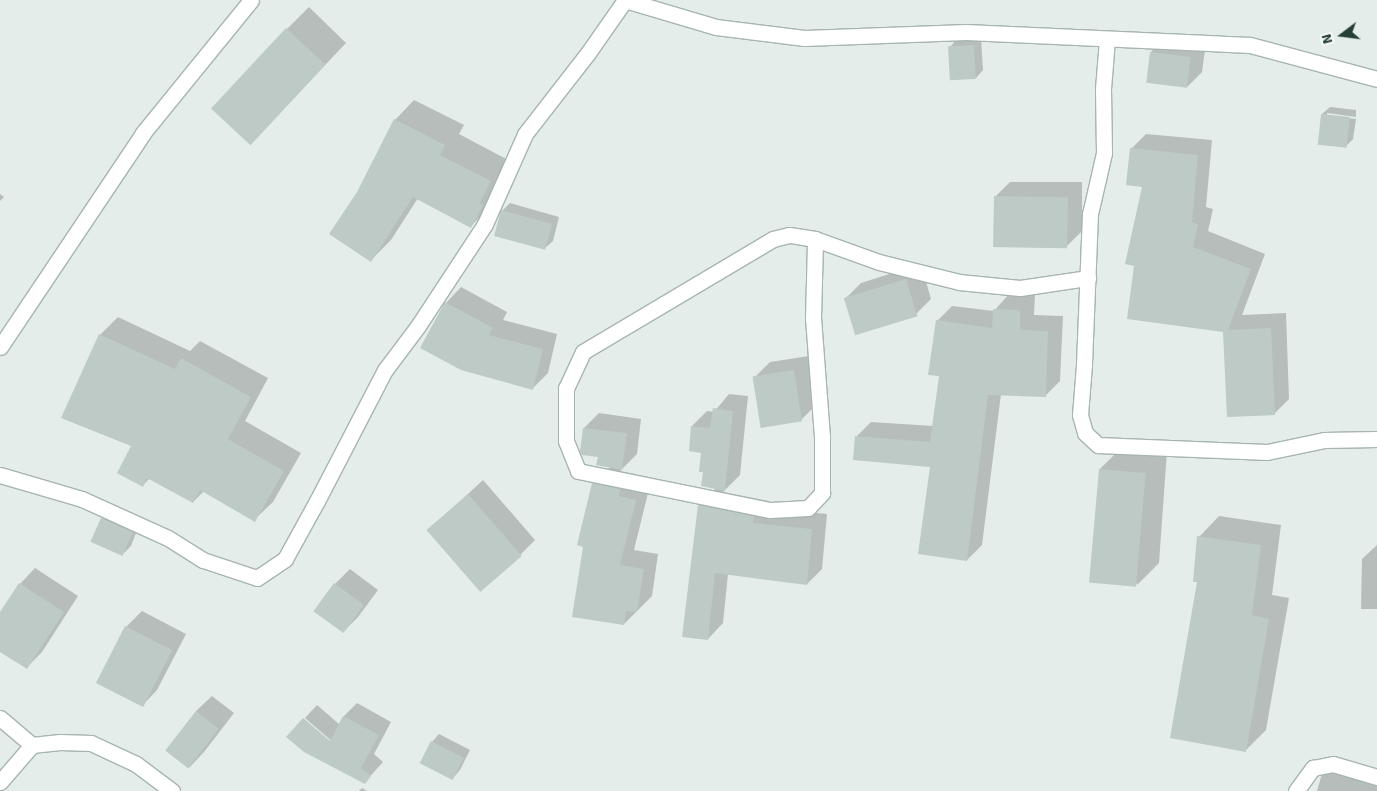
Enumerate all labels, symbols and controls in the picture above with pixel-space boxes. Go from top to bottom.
north arrow [1317,10,1367,60]
text: N [1318,32,1337,46]

